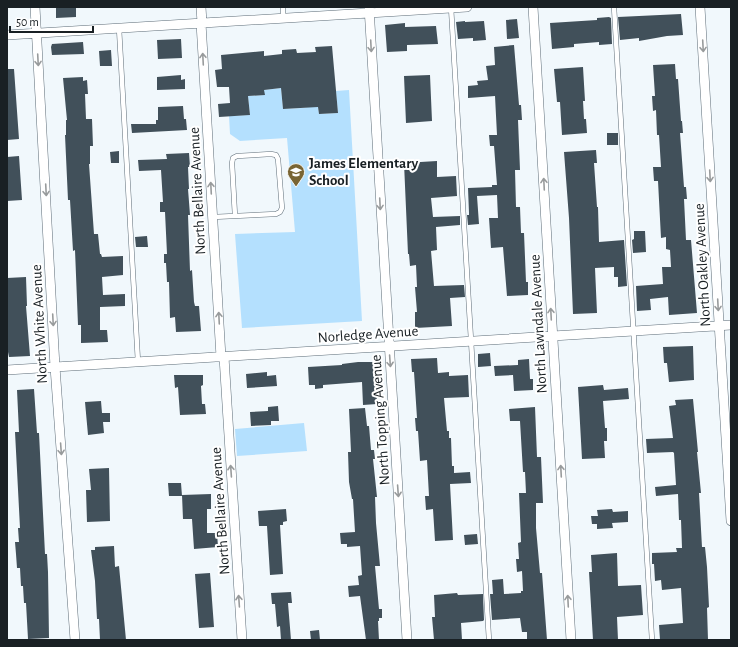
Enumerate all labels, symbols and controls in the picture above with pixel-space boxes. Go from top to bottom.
scale bar [10,8,93,34]
text: 50 m [16,16,39,28]
one-way arrow [367,39,375,52]
one-way arrow [699,39,706,52]
one-way arrow [35,53,42,66]
one-way arrow [199,53,207,66]
street label: North Bellaire Avenue [187,127,208,255]
place label: James Elementary School [309,156,419,188]
school or university icon: James Elementary School [286,162,306,187]
one-way arrow [707,169,714,182]
one-way arrow [540,178,547,191]
one-way arrow [207,182,214,195]
one-way arrow [42,183,49,196]
one-way arrow [377,197,384,210]
street label: North Oakley Avenue [692,203,713,327]
street label: North Lawndale Avenue [527,254,550,394]
street label: North White Avenue [29,264,50,384]
one-way arrow [715,298,722,311]
one-way arrow [548,308,555,321]
one-way arrow [215,312,222,325]
one-way arrow [49,313,56,326]
street label: Norledge Avenue [317,323,419,345]
street label: North Topping Avenue [368,354,393,486]
one-way arrow [386,354,393,367]
one-way arrow [58,442,65,455]
street label: North Bellaire Avenue [209,447,232,575]
one-way arrow [228,465,235,478]
one-way arrow [557,465,564,478]
one-way arrow [394,484,402,497]
one-way arrow [236,595,243,608]
one-way arrow [565,595,572,608]

